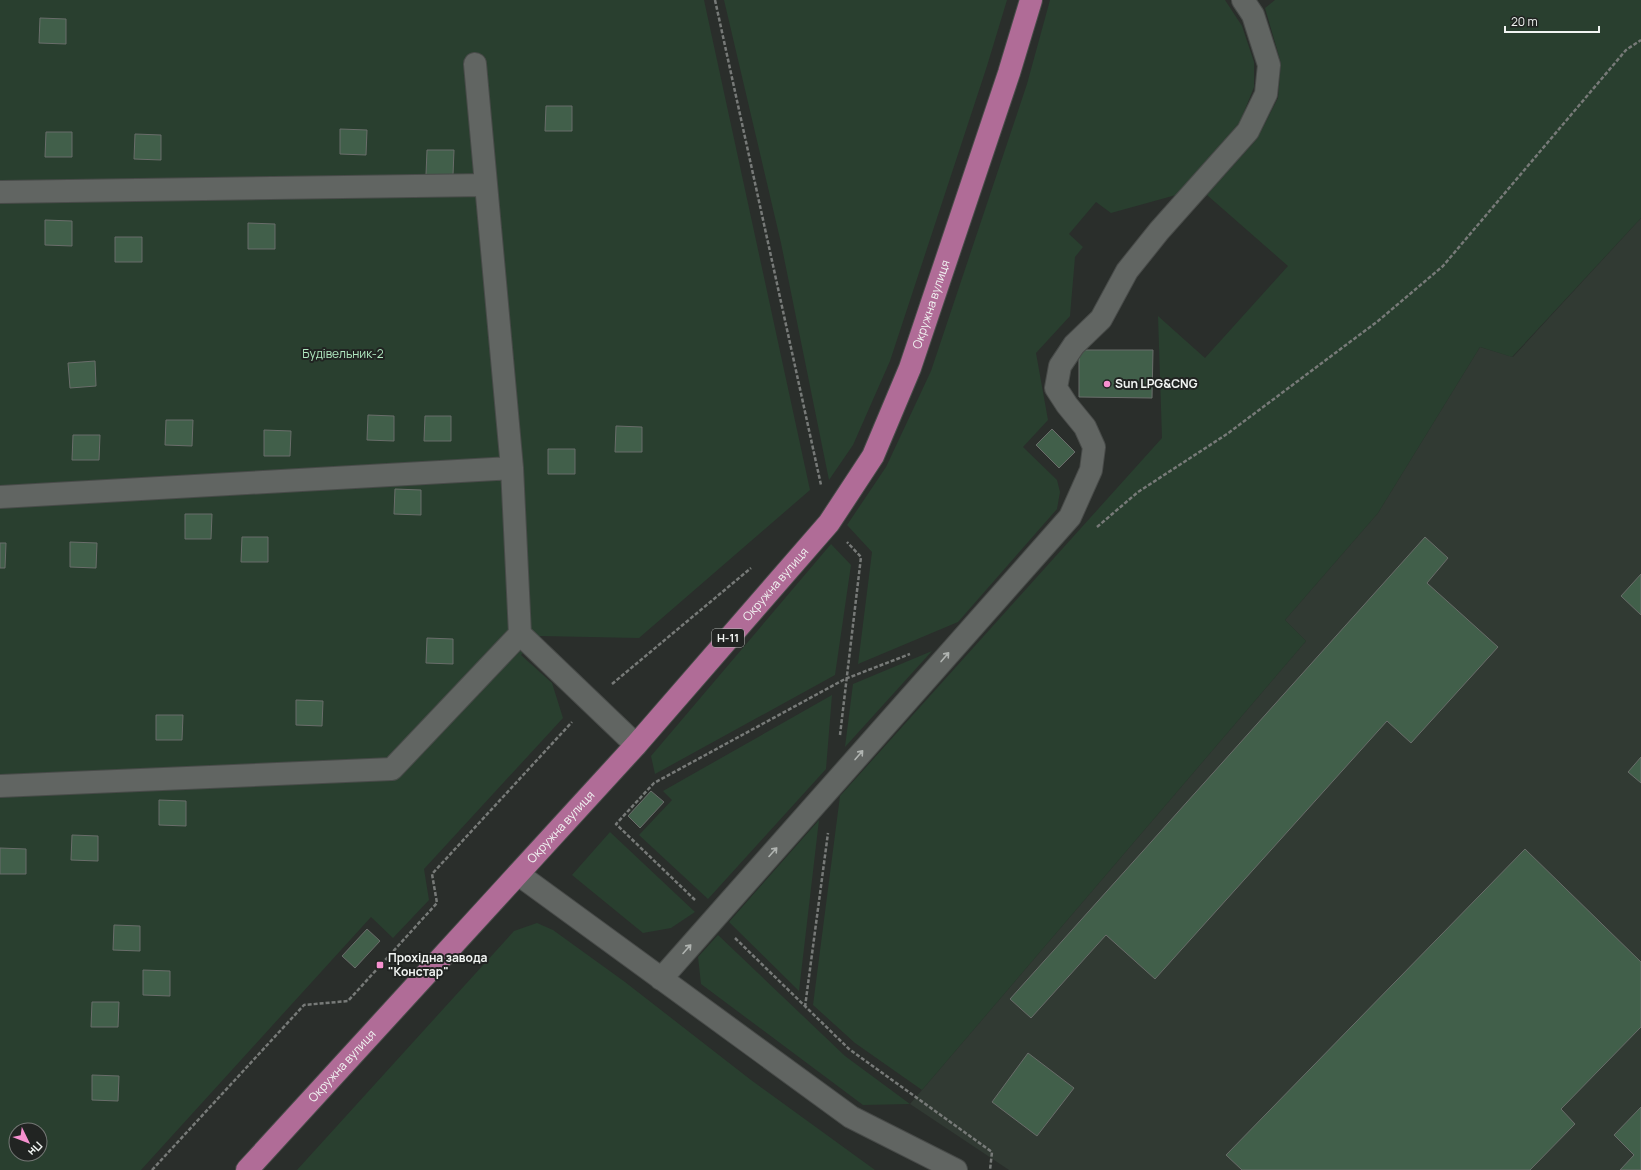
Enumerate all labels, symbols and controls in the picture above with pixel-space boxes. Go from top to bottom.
scale bar [1505,8,1599,34]
text: 20 m [1511,13,1538,30]
street label: Окружна вулиця [908,258,954,351]
park label: Будівельник-2 [302,345,384,362]
place label: Sun LPG&CNG [1115,375,1198,392]
marker: Sun LPG&CNG [1102,379,1112,389]
street label: Окружна вулиця [738,543,812,625]
road number: Н-11 [712,629,744,647]
one-way arrow [941,652,950,663]
one-way arrow [855,749,864,760]
street label: Окружна вулиця [523,787,598,867]
one-way arrow [768,847,778,857]
one-way arrow [682,945,691,955]
place label: Прохідна завода "Констар" [388,949,488,980]
marker: Прохідна завода "Констар" [375,960,385,970]
street label: Окружна вулиця [304,1026,379,1106]
north arrow [8,1122,48,1162]
text: Пн [25,1139,46,1160]

